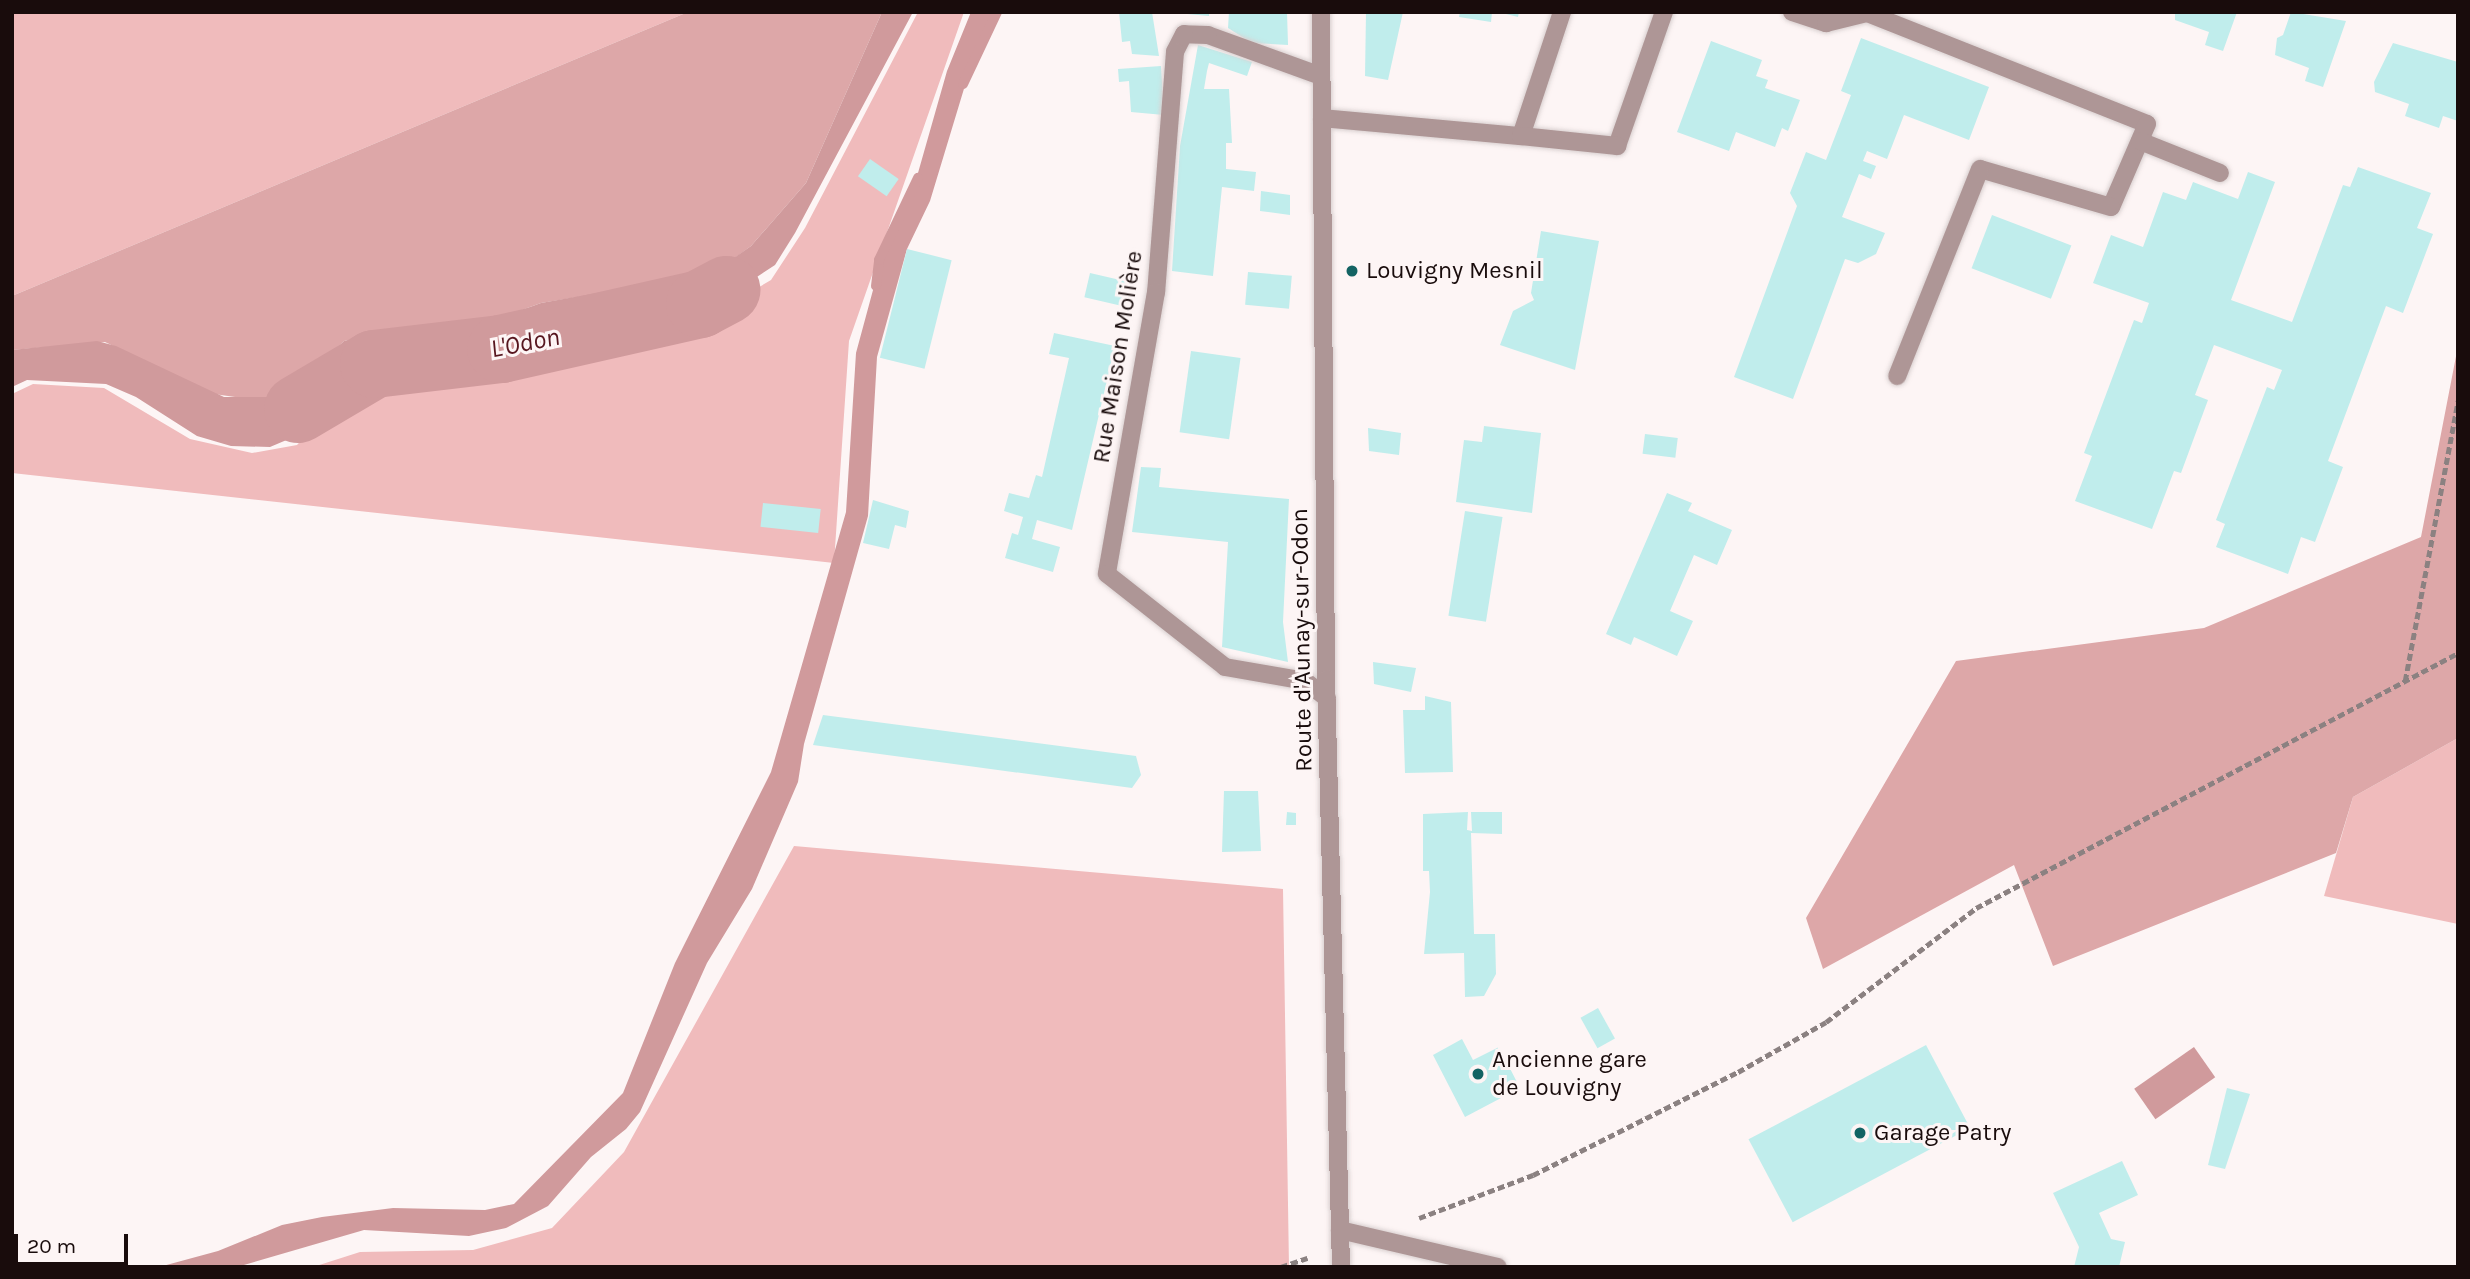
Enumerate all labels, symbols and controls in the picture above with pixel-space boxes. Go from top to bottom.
street label: Rue Maison Molière [1087,249,1149,465]
place label: Louvigny Mesnil [1366,257,1543,285]
marker: Louvigny Mesnil [1344,263,1360,279]
water label: L'Odon [488,321,562,365]
street label: Route d'Aunay-sur-Odon [1285,508,1319,772]
place label: Ancienne gare de Louvigny [1492,1046,1647,1102]
marker: Ancienne gare de Louvigny [1470,1066,1486,1082]
place label: Garage Patry [1874,1119,2011,1147]
marker: Garage Patry [1852,1125,1868,1141]
scale bar [18,1220,131,1264]
text: 20 m [27,1234,76,1258]

